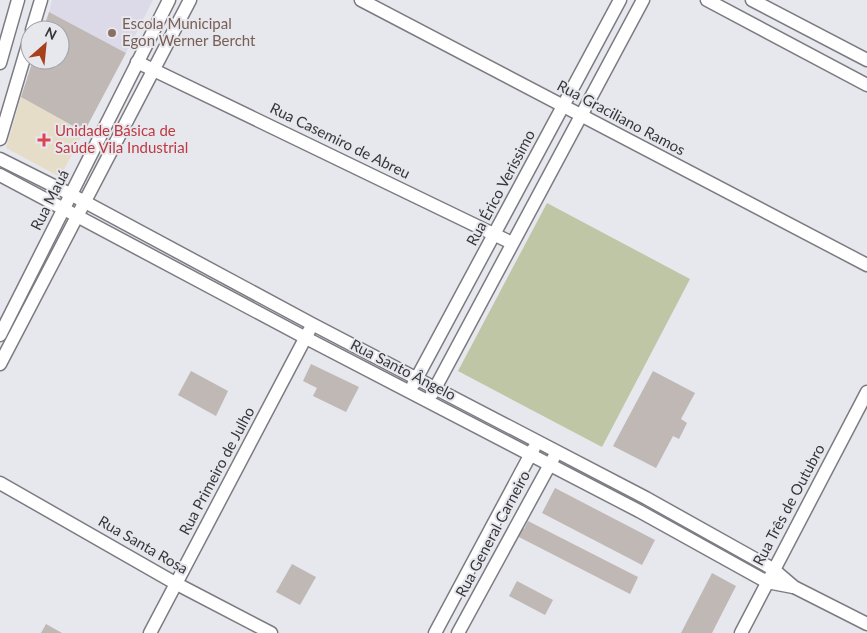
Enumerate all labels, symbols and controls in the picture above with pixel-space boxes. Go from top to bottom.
place label: Escola Municipal Egon Werner Bercht [122,14,256,49]
north arrow [20,20,70,70]
text: N [42,23,60,43]
marker: Escola Municipal Egon Werner Bercht [106,27,118,39]
street label: Rua Graciliano Ramos [554,76,689,159]
street label: Rua Casemiro de Abreu [267,98,413,182]
place label: Unidade Básica de Saúde Vila Industrial [55,121,188,156]
street label: Rua Érico Verissimo [462,127,538,249]
marker: Unidade Básica de Saúde Vila Industrial [37,133,51,147]
street label: Rua Mauá [26,166,72,233]
street label: Rua Santo Ângelo [348,335,459,403]
street label: Rua Primeiro de Julho [175,403,258,538]
street label: Rua Três de Outubro [748,441,828,568]
street label: Rua General Carneiro [451,467,533,600]
street label: Rua Santa Rosa [95,511,192,577]

